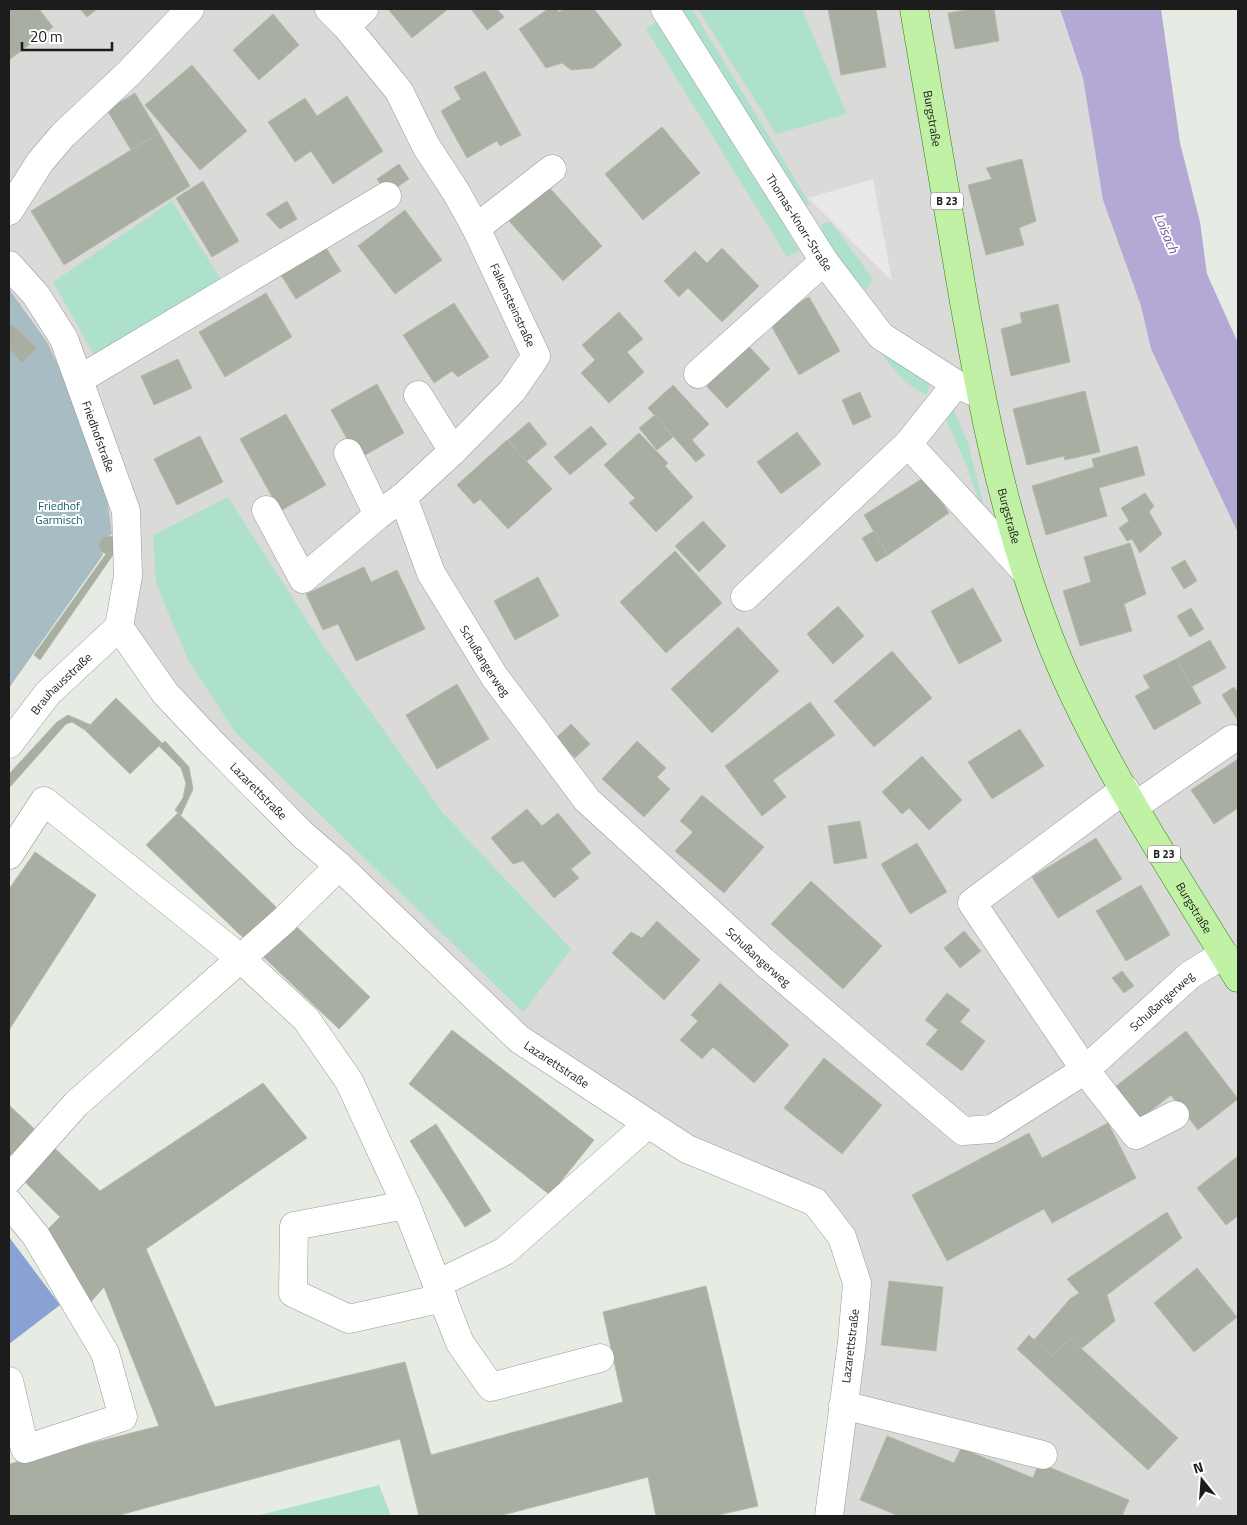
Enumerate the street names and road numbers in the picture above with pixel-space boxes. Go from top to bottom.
street label: Burgstraße [919,89,947,148]
street label: Thomas-Knorr-Straße [762,170,838,275]
road number: B 23 [931,192,963,210]
street label: Falkensteinstraße [485,260,541,350]
street label: Friedhofstraße [77,398,121,475]
street label: Burgstraße [993,486,1026,546]
street label: Schußangerweg [455,621,515,700]
street label: Brauhausstraße [25,648,96,719]
street label: Lazarettstraße [226,757,292,824]
road number: B 23 [1148,846,1180,862]
street label: Burgstraße [1172,878,1218,937]
street label: Schußangerweg [722,922,795,991]
street label: Schußangerweg [1125,966,1198,1035]
street label: Lazarettstraße [520,1035,593,1092]
street label: Lazarettstraße [836,1308,864,1384]

